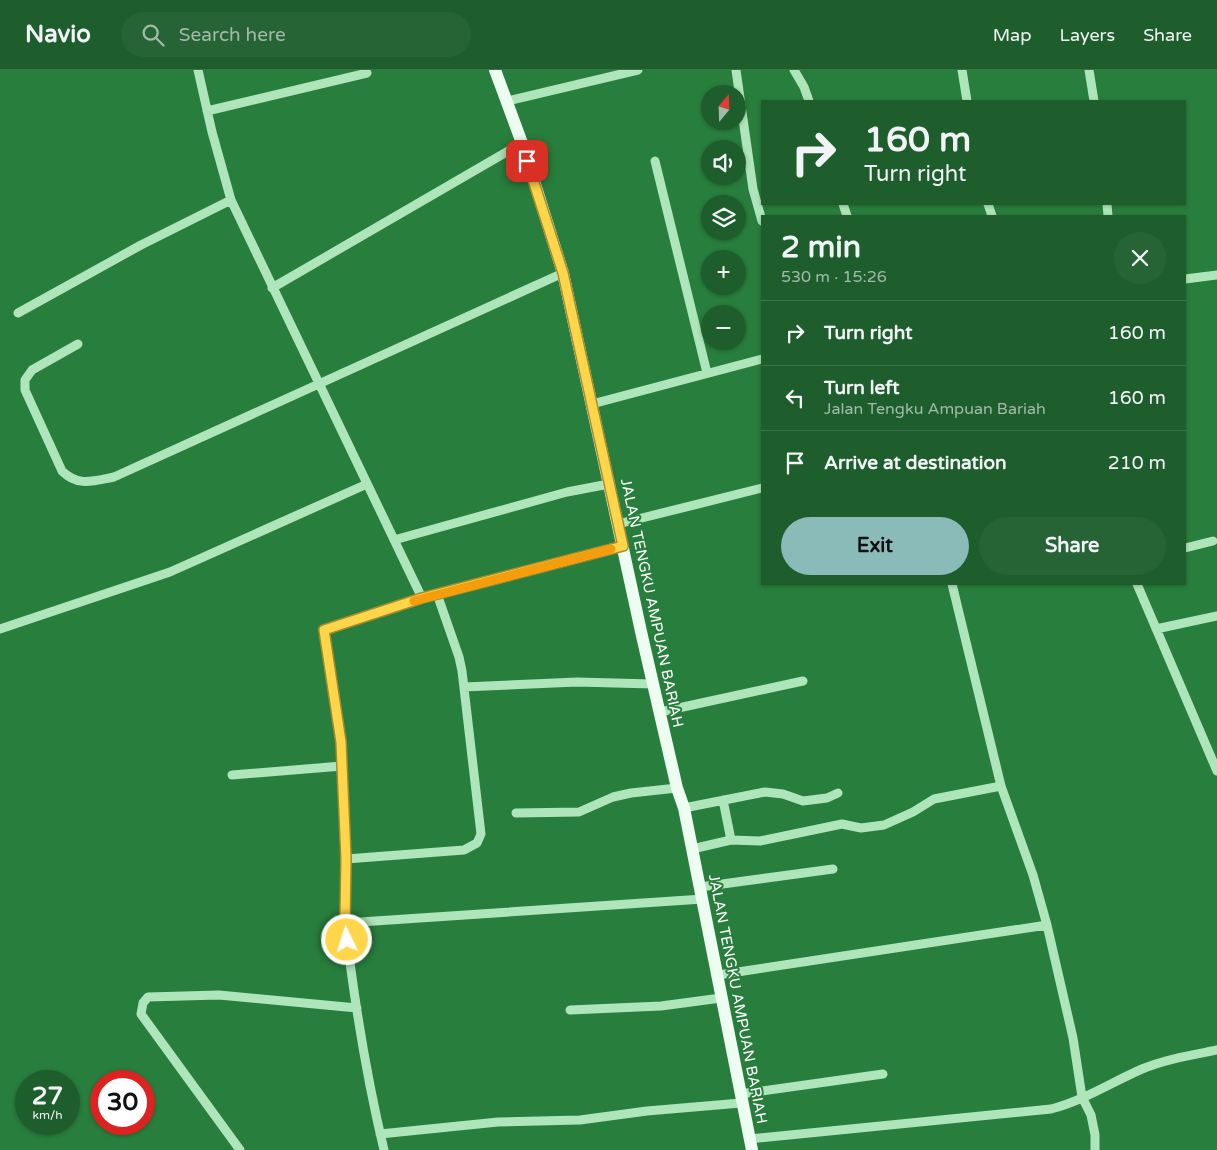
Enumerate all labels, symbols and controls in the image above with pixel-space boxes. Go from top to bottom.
search box [121,12,471,57]
text: Navio [25,20,91,49]
icon: search [139,21,167,49]
text: Search here [179,24,286,46]
text: Map [993,24,1032,46]
text: Layers [1060,24,1115,46]
text: Share [1143,24,1192,46]
north arrow [701,85,746,130]
map controls [701,85,746,350]
text: 160 m [864,119,971,161]
icon: right [781,120,846,185]
pin [506,140,548,182]
button: sound [701,140,746,185]
icon: arrive [513,147,541,175]
text: Turn right [864,161,966,187]
button: layers [701,195,746,240]
text: 2 min [781,229,861,266]
button: close [1114,232,1166,284]
button: + [701,250,746,295]
text: 530 m · 15:26 [781,267,887,287]
button: − [701,305,746,350]
icon: right [781,319,809,347]
text: Turn right [824,322,912,344]
text: 160 m [1108,322,1166,344]
text: Turn left [824,377,900,399]
icon: left [781,384,809,412]
text: 160 m [1108,387,1166,409]
text: Jalan Tengku Ampuan Bariah [824,399,1046,419]
icon: arrive [781,449,809,477]
text: Arrive at destination [824,452,1007,474]
text: 210 m [1108,452,1166,474]
street label: JALAN TENGKU AMPUAN BARIAH [617,477,687,729]
button: Exit [781,517,969,575]
button: Share [979,517,1166,575]
street label: JALAN TENGKU AMPUAN BARIAH [705,873,771,1125]
position arrow [320,913,372,965]
speed limit sign: 30 [90,1070,155,1135]
text: 27 [32,1081,63,1111]
text: km/h [32,1108,63,1122]

